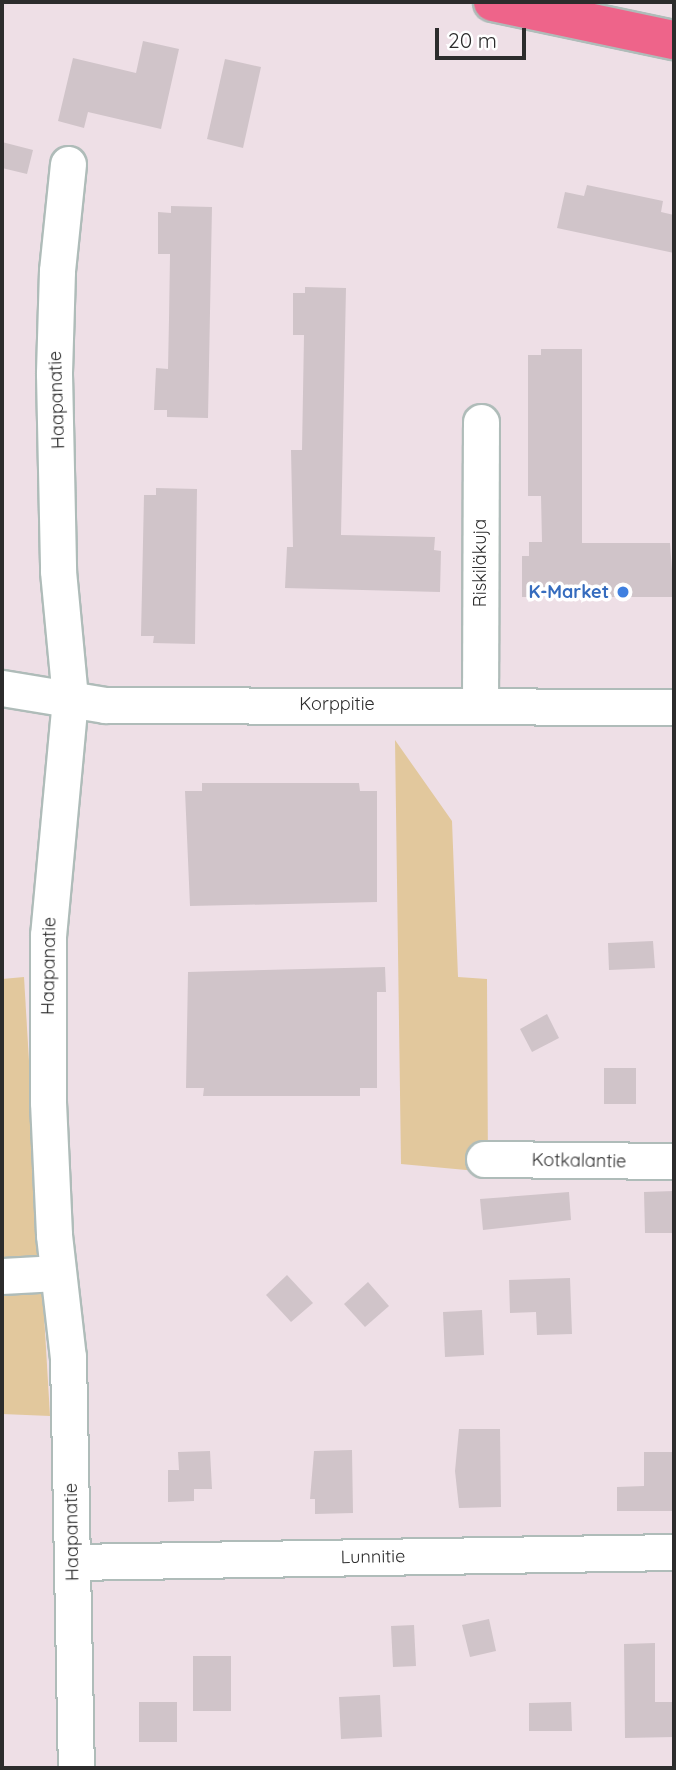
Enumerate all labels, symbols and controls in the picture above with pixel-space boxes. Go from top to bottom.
scale bar [438,14,529,58]
text: 20 m [448,27,497,53]
street label: Haapanatie [44,351,70,449]
street label: Riskiläkuja [469,519,491,607]
place label: K-Market [528,581,609,603]
marker: K-Market [615,584,631,600]
street label: Korppitie [299,693,375,715]
street label: Haapanatie [37,917,61,1015]
street label: Kotkalantie [531,1149,627,1173]
street label: Haapanatie [60,1483,84,1581]
street label: Lunnitie [341,1546,405,1568]

